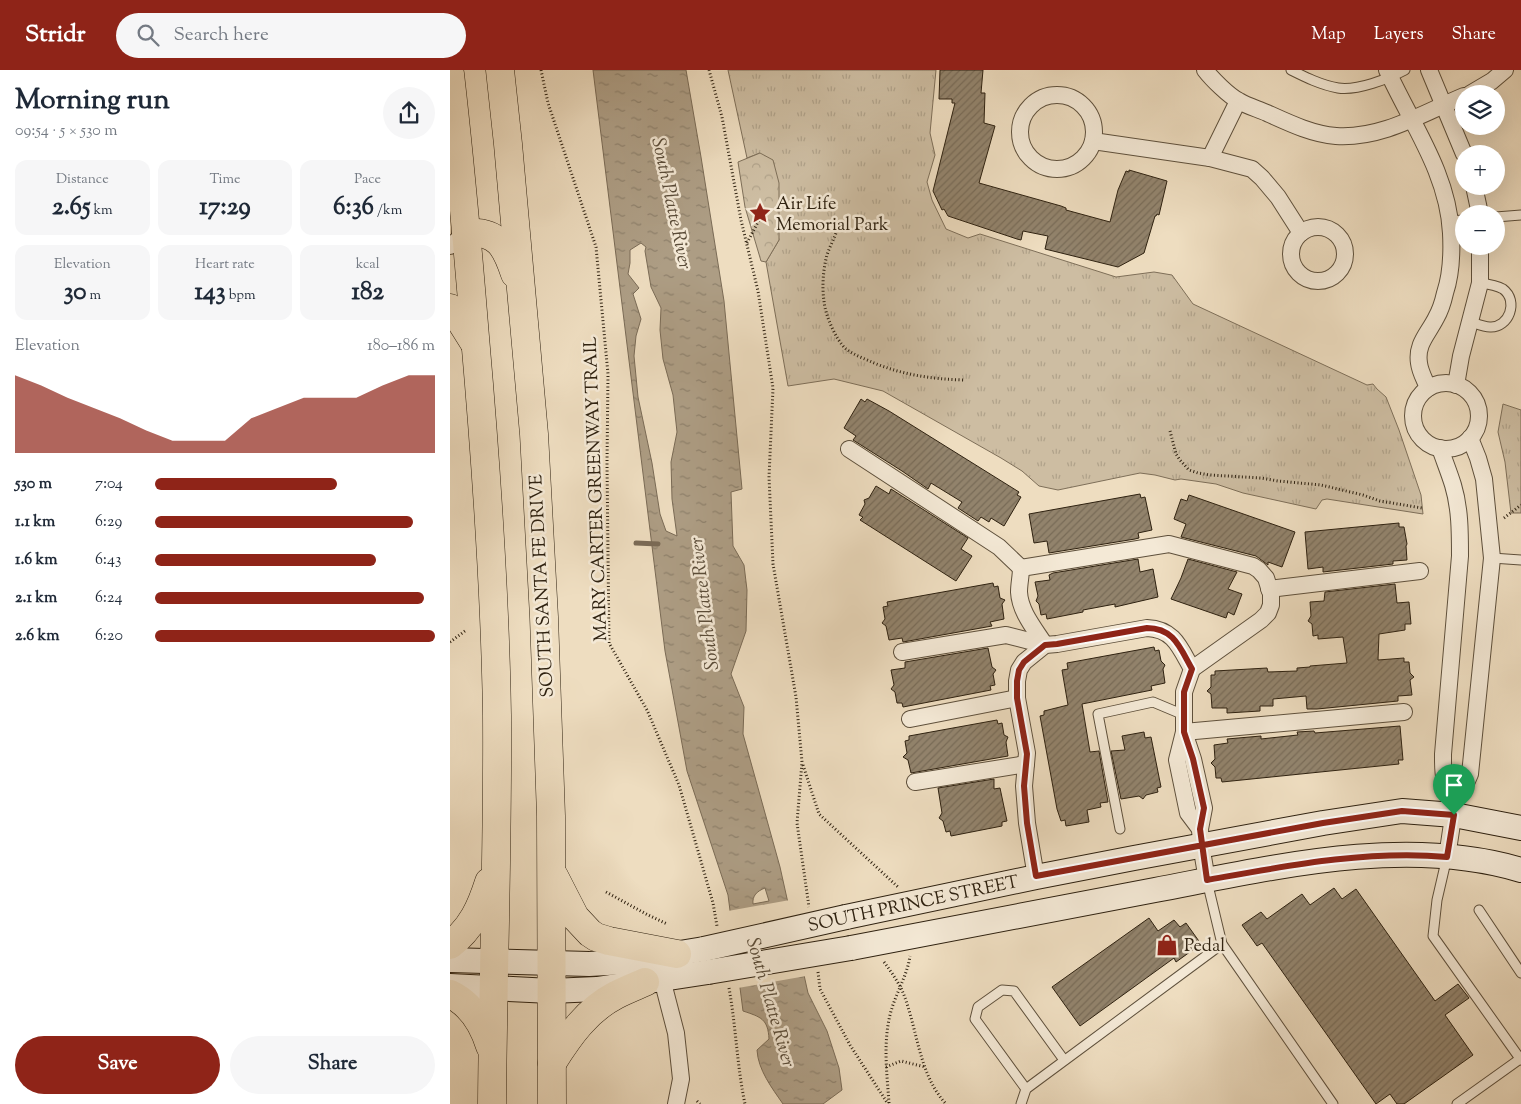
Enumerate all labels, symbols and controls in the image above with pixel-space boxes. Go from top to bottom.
search box [116,13,466,58]
text: Stridr [25,18,86,52]
icon: search [134,21,162,49]
text: Search here [174,22,269,49]
text: Map [1311,22,1346,48]
text: Layers [1374,22,1424,48]
text: Share [1452,22,1496,48]
text: Morning run [15,81,170,121]
map controls [1455,85,1505,255]
button: layers [1455,85,1505,135]
button: share [383,87,435,139]
text: 09:54 · 5 × 530 m [15,120,117,143]
water label: South Platte River [643,135,698,272]
button: + [1455,145,1505,195]
text: Distance [56,170,109,190]
text: Time [209,170,241,190]
text: Pace [354,170,381,190]
text: 2.65 [52,190,90,226]
text: 17:29 [199,190,251,226]
text: 6:36 [333,190,374,226]
place label: Air Life Memorial Park [776,192,889,239]
place icon: Air Life Memorial Park [747,200,773,226]
text: km [90,201,113,221]
text: /km [374,201,402,221]
button: − [1455,205,1505,255]
text: Elevation [54,255,111,275]
text: Heart rate [195,255,255,275]
text: kcal [356,255,380,275]
text: 30 [63,275,87,311]
text: 143 [194,275,226,311]
text: 182 [351,275,384,311]
text: m [87,286,101,306]
text: bpm [226,286,256,306]
text: Elevation [15,335,80,358]
text: 180–186 m [367,335,435,358]
street label: MARY CARTER GREENWAY TRAIL [579,336,615,642]
text: 530 m [15,473,52,496]
text: 7:04 [95,473,123,496]
street label: SOUTH SANTA FE DRIVE [524,474,562,698]
text: 1.1 km [15,511,55,534]
text: 6:29 [95,511,122,534]
water label: South Platte River [684,535,727,672]
text: 1.6 km [15,549,57,572]
text: 6:43 [95,549,121,572]
text: 2.1 km [15,587,57,610]
text: 6:24 [95,587,123,610]
text: 2.6 km [15,625,60,648]
text: 6:20 [95,625,123,648]
pin [1433,764,1475,815]
icon: arrive [1440,771,1468,799]
street label: SOUTH PRINCE STREET [806,870,1021,940]
shop icon: Pedal [1154,932,1180,958]
place label: Pedal [1184,934,1225,960]
water label: South Platte River [738,935,801,1071]
button: Save [15,1036,220,1094]
button: Share [230,1036,435,1094]

